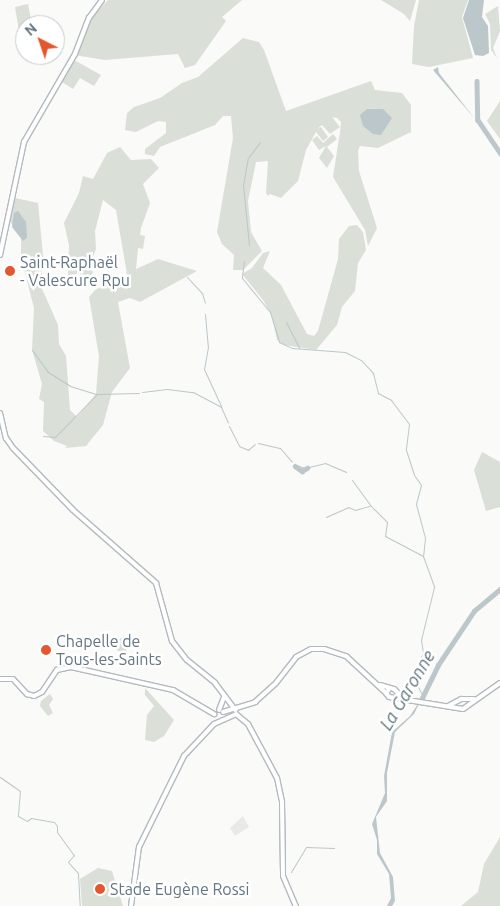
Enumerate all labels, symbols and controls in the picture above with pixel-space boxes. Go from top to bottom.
north arrow [15,15,65,65]
text: N [22,20,40,39]
place label: Saint-Raphaël - Valescure Rpu [20,252,130,290]
marker: Saint-Raphaël - Valescure Rpu [4,265,16,277]
place label: Chapelle de Tous-les-Saints [56,631,162,669]
marker: Chapelle de Tous-les-Saints [40,644,52,656]
water label: La Garonne [375,646,439,734]
place label: Stade Eugène Rossi [110,879,249,899]
marker: Stade Eugène Rossi [94,883,106,895]

